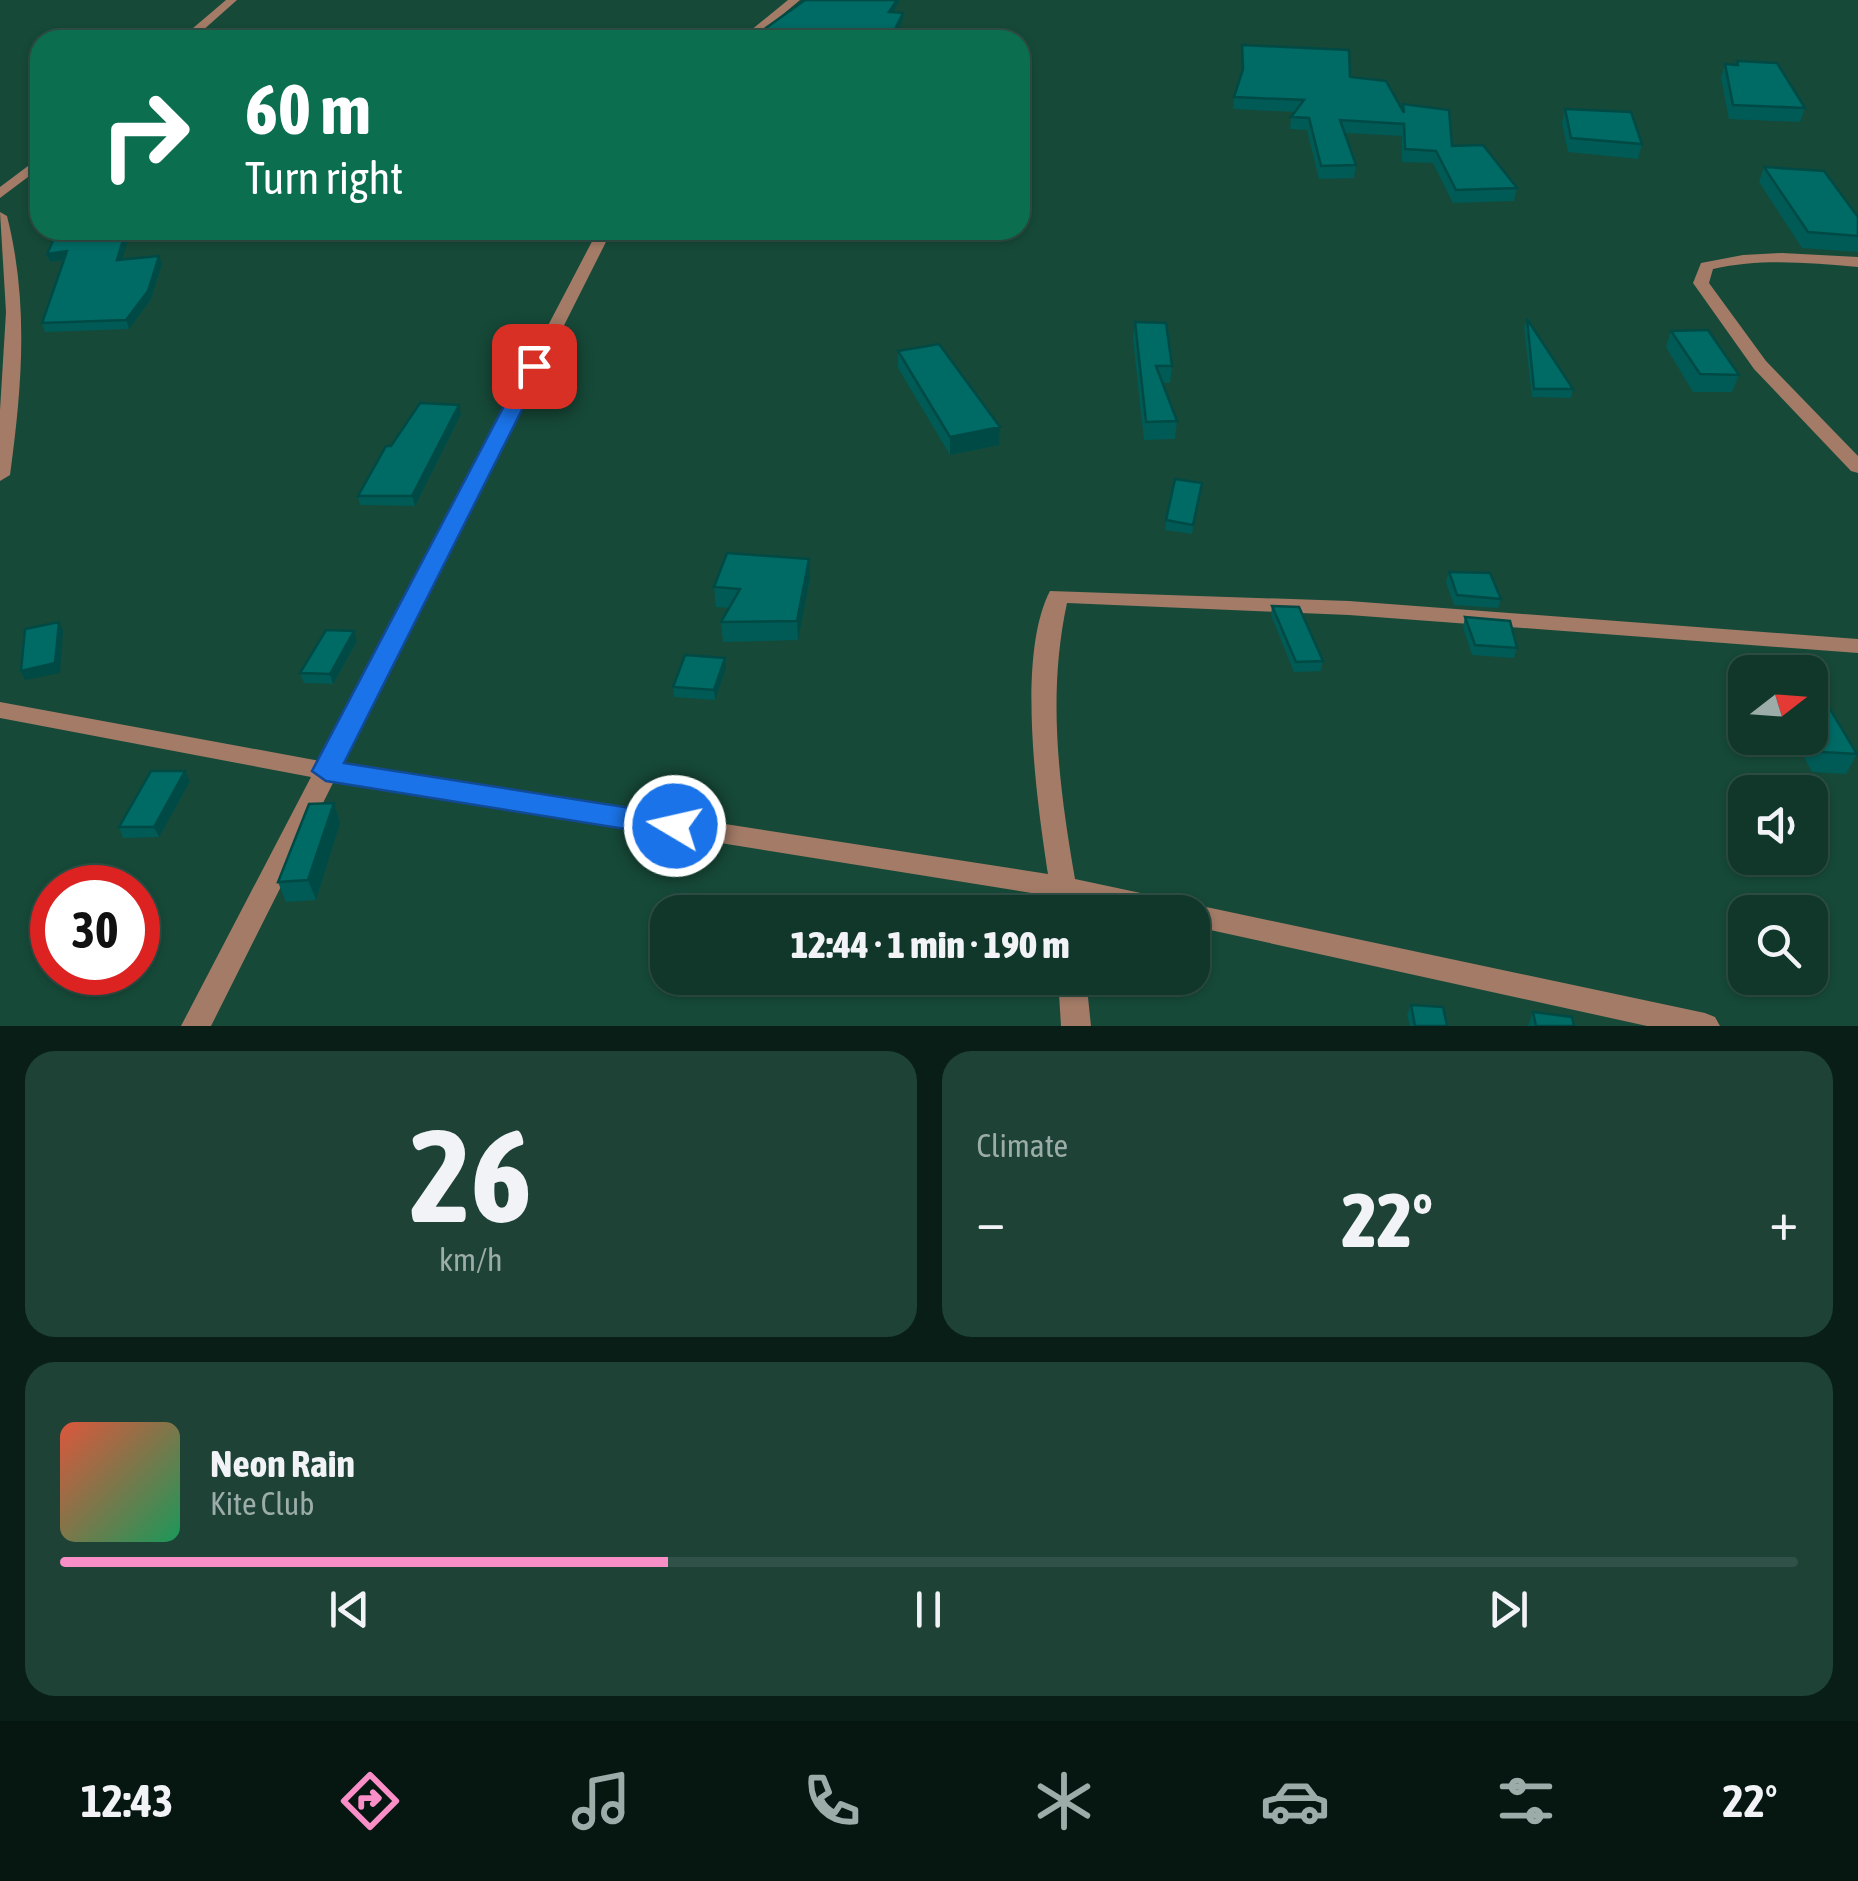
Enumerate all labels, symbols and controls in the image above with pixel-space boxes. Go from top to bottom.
text: 60 m [245,69,371,149]
icon: right [80,70,210,200]
text: Turn right [245,152,403,204]
pin [492,324,577,409]
icon: arrive [507,339,562,394]
north arrow [1728,655,1828,755]
map controls [1728,655,1828,995]
position arrow [623,774,727,878]
button: sound [1728,775,1828,875]
speed limit sign: 30 [30,865,160,995]
button: search [1728,895,1828,995]
text: 12:44 · 1 min · 190 m [790,923,1070,966]
text: 26 [410,1101,532,1250]
text: Climate [977,1127,1068,1164]
text: 22° [1342,1177,1433,1263]
text: − [977,1189,1005,1252]
text: + [1769,1189,1798,1252]
text: km/h [439,1241,502,1278]
text: Neon Rain [210,1442,355,1485]
text: Kite Club [210,1485,314,1522]
icon: previous [322,1582,377,1637]
icon: pause [901,1582,956,1637]
icon: next [1481,1582,1536,1637]
icon: directions [335,1766,405,1836]
icon: music [566,1766,636,1836]
icon: phone [797,1766,867,1836]
icon: climate [1029,1766,1099,1836]
icon: car [1260,1766,1330,1836]
icon: filters [1491,1766,1561,1836]
text: 12:43 [81,1775,173,1827]
text: 22° [1723,1775,1777,1827]

